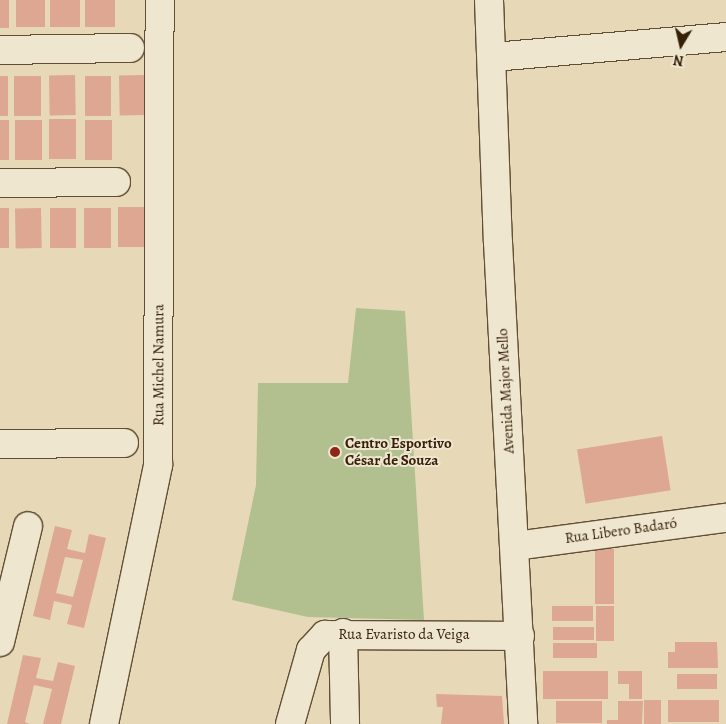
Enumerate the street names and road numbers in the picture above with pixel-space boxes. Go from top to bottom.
street label: Rua Michel Namura [150,304,168,426]
street label: Avenida Major Mello [494,328,518,454]
street label: Rua Libero Badaró [564,514,678,548]
street label: Rua Evaristo da Veiga [338,626,470,644]

